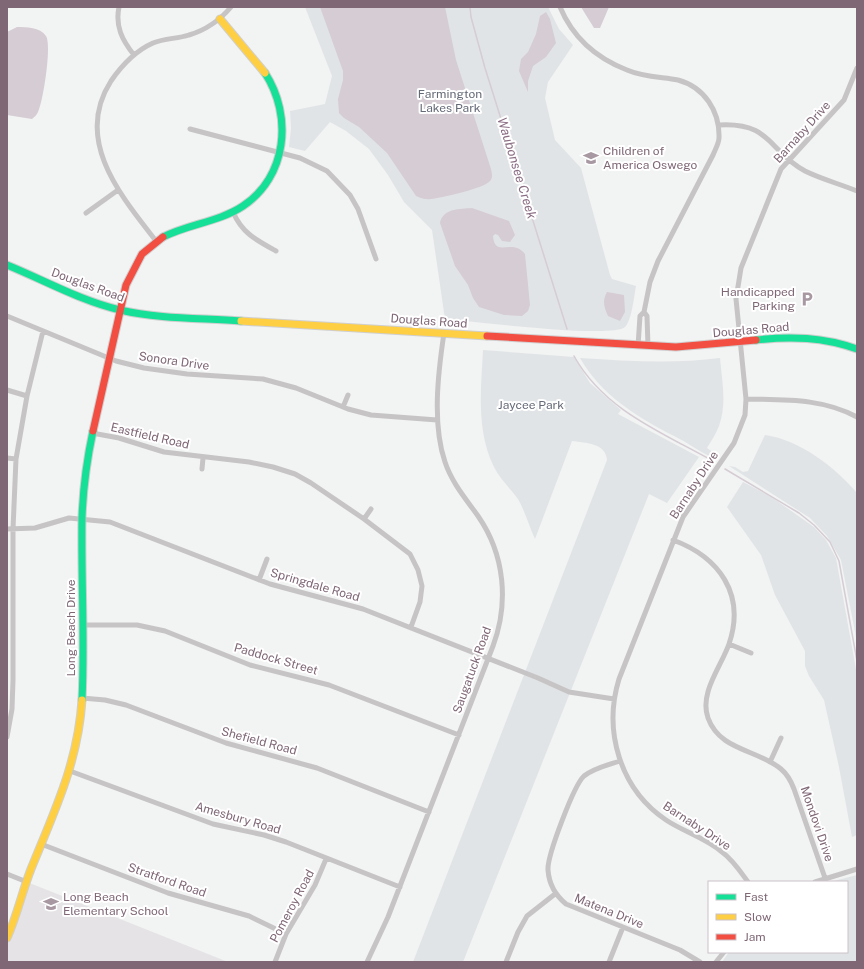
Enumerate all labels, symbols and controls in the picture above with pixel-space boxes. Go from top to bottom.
park label: Farmington Lakes Park [418,87,482,115]
street label: Barnaby Drive [771,98,833,166]
water label: Waubonsee Creek [494,115,540,221]
place label: Children of America Oswego [603,144,697,172]
school or university icon: Children of America Oswego [582,149,600,167]
street label: Douglas Road [49,265,127,305]
place label: Handicapped Parking [721,285,795,313]
parking icon: Handicapped Parking [798,290,816,308]
street label: Douglas Road [390,311,468,331]
street label: Douglas Road [712,320,790,340]
street label: Sonora Drive [138,349,210,373]
park label: Jaycee Park [498,398,564,412]
street label: Eastfield Road [109,420,191,452]
street label: Barnaby Drive [667,448,721,522]
street label: Springdale Road [269,566,361,604]
street label: Long Beach Drive [64,579,78,677]
street label: Saugatuck Road [450,625,494,715]
street label: Paddock Street [233,640,320,678]
street label: Shefield Road [220,724,298,758]
street label: Mondovi Drive [798,784,836,864]
street label: Amesbury Road [194,799,282,837]
street label: Barnaby Drive [660,799,734,853]
street label: Stratford Road [126,860,208,900]
street label: Pomeroy Road [267,867,317,945]
legend [708,881,848,953]
place label: Long Beach Elementary School [63,890,169,918]
text: Fast [744,890,769,904]
street label: Matena Drive [572,891,646,931]
school or university icon: Long Beach Elementary School [42,895,60,913]
text: Slow [744,910,772,924]
text: Jam [744,930,766,944]

